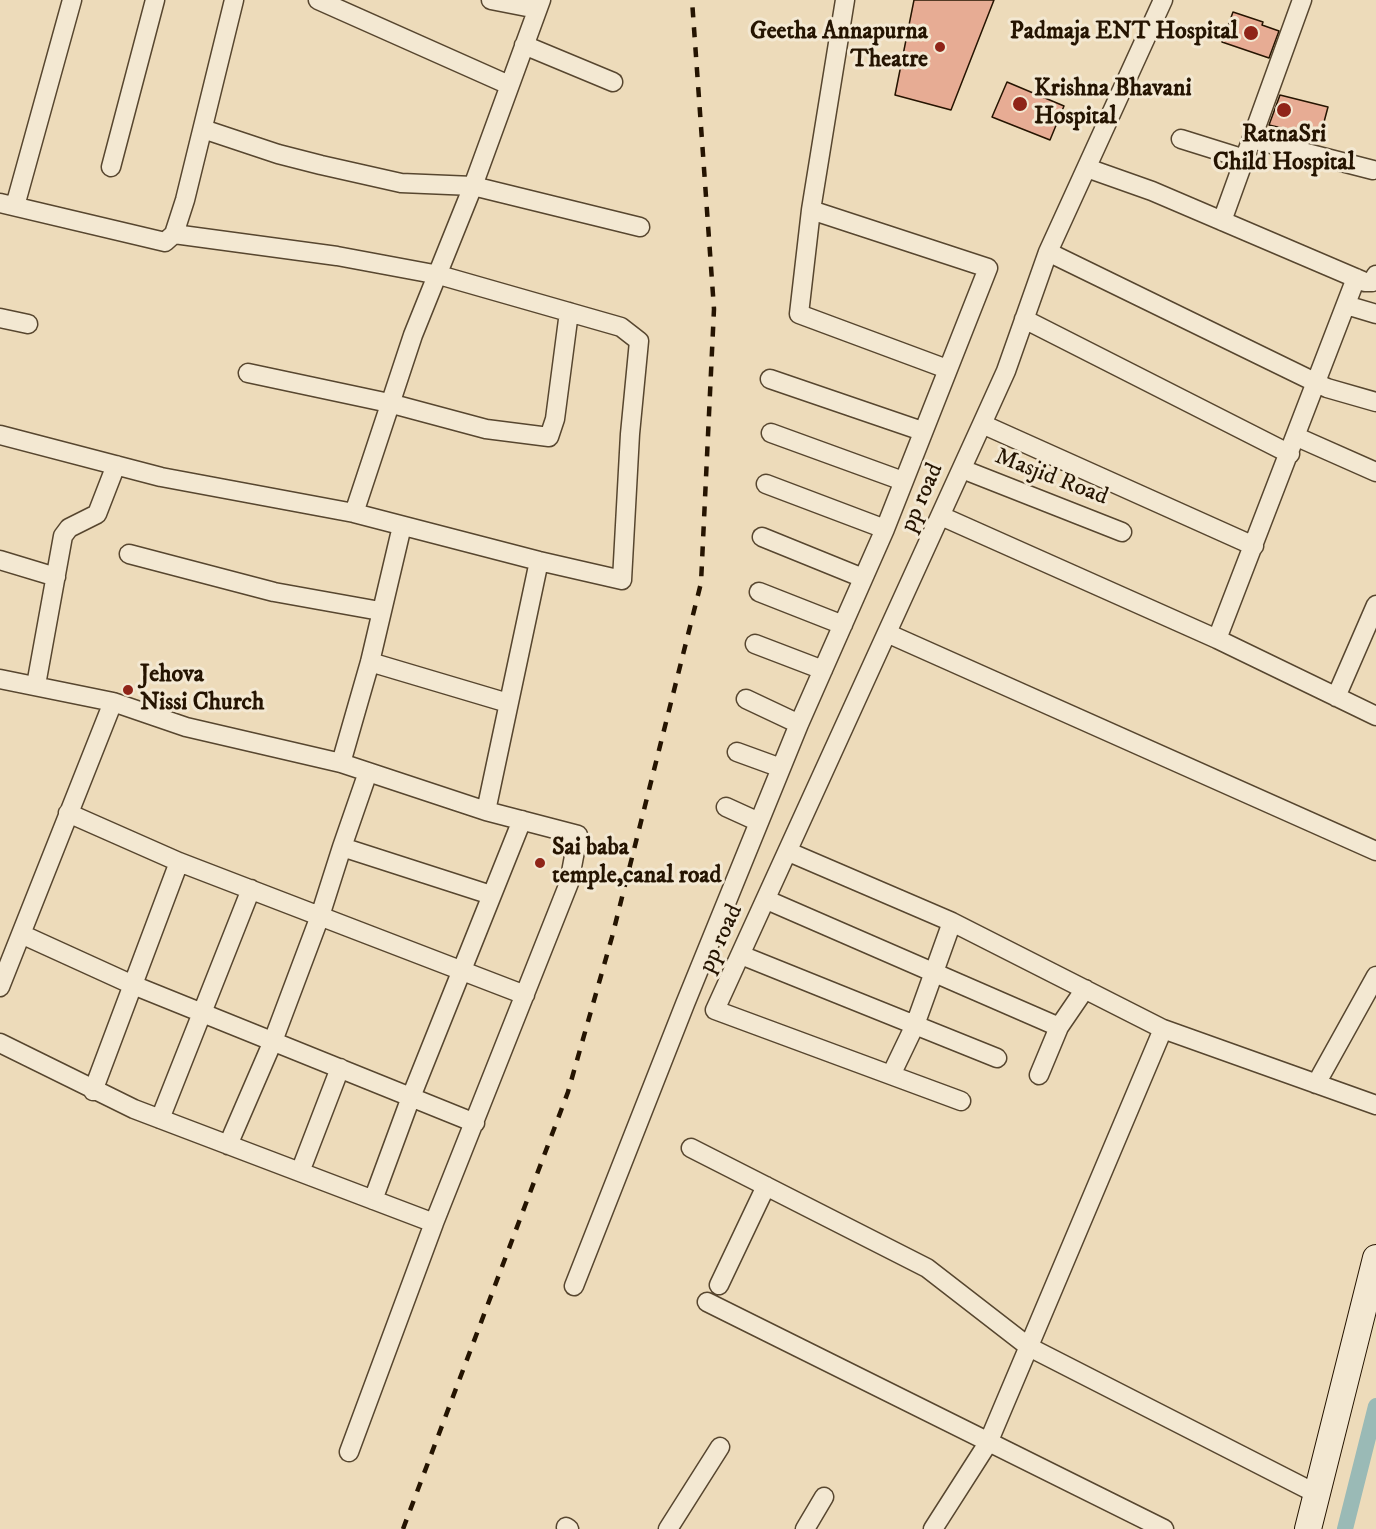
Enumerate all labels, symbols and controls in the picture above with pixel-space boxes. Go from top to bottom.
place label: Geetha Annapurna Theatre [750,19,928,75]
place label: Padmaja ENT Hospital [1010,19,1238,47]
marker: Padmaja ENT Hospital [1242,24,1260,42]
marker: Geetha Annapurna Theatre [933,40,947,54]
place label: Krishna Bhavani Hospital [1034,76,1192,132]
marker: Krishna Bhavani Hospital [1011,95,1029,113]
marker: RatnaSri Child Hospital [1275,101,1293,119]
place label: RatnaSri Child Hospital [1213,122,1355,178]
street label: Masjid Road [990,443,1112,513]
street label: pp road [895,459,951,537]
place label: Jehova Nissi Church [140,662,264,718]
marker: Jehova Nissi Church [121,683,135,697]
place label: Sai baba temple,canal road [552,835,722,891]
marker: Sai baba temple,canal road [533,856,547,870]
street label: pp road [694,900,750,978]

